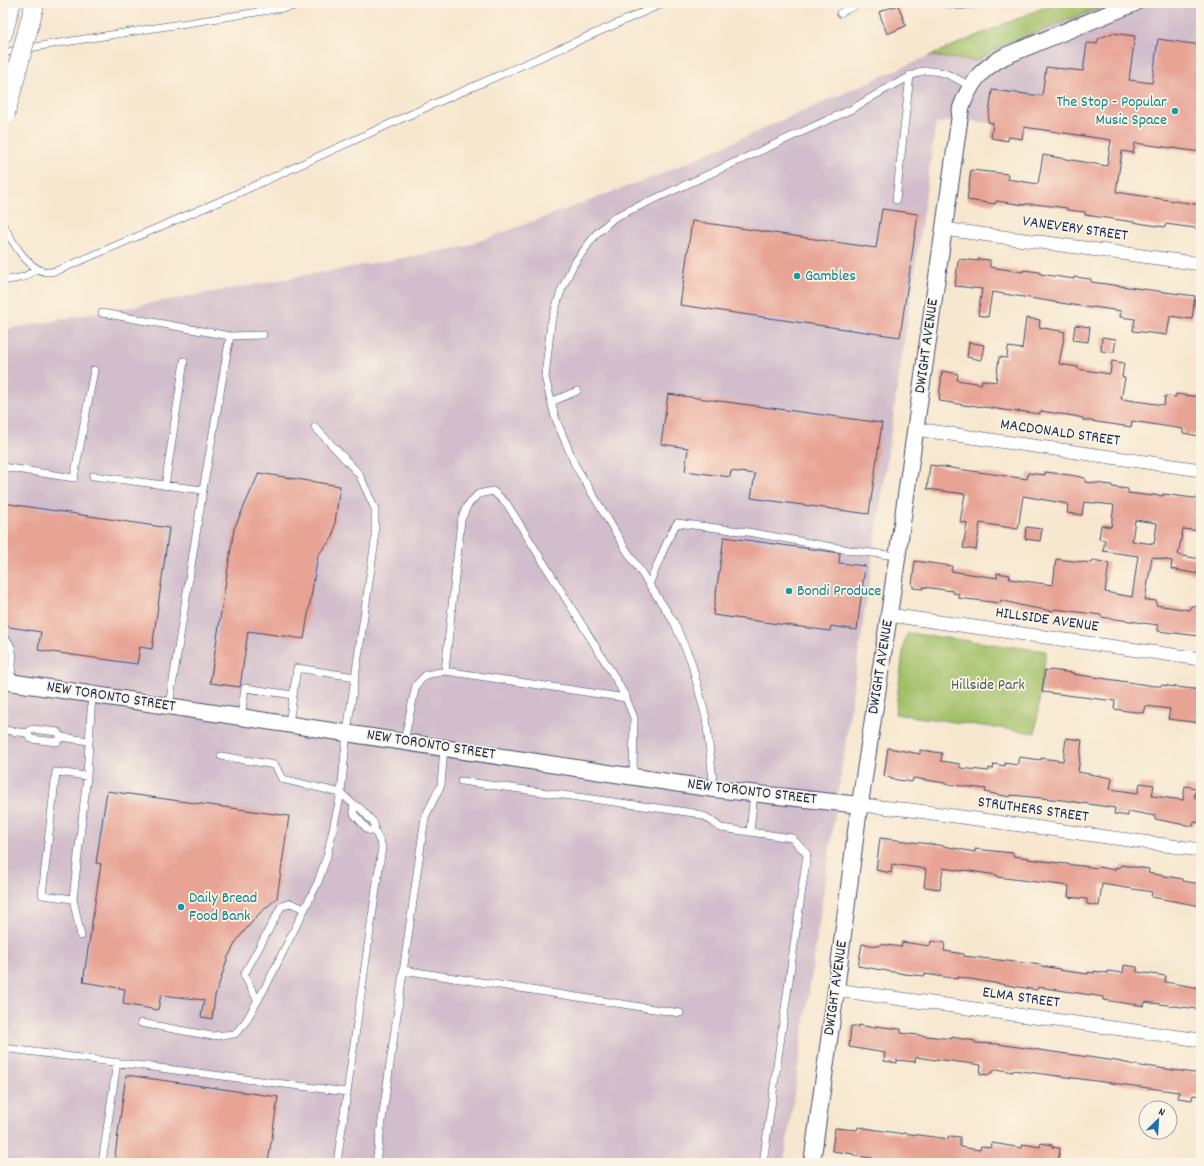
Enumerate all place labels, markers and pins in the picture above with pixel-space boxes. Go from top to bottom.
place label: The Stop - Popular Music Space [1056,91,1167,132]
marker: The Stop - Popular Music Space [1170,106,1180,116]
place label: Gambles [805,265,856,288]
marker: Gambles [792,271,802,281]
place label: Bondi Produce [797,580,881,603]
marker: Bondi Produce [784,586,794,596]
place label: Daily Bread Food Bank [189,887,257,928]
marker: Daily Bread Food Bank [176,902,186,912]

